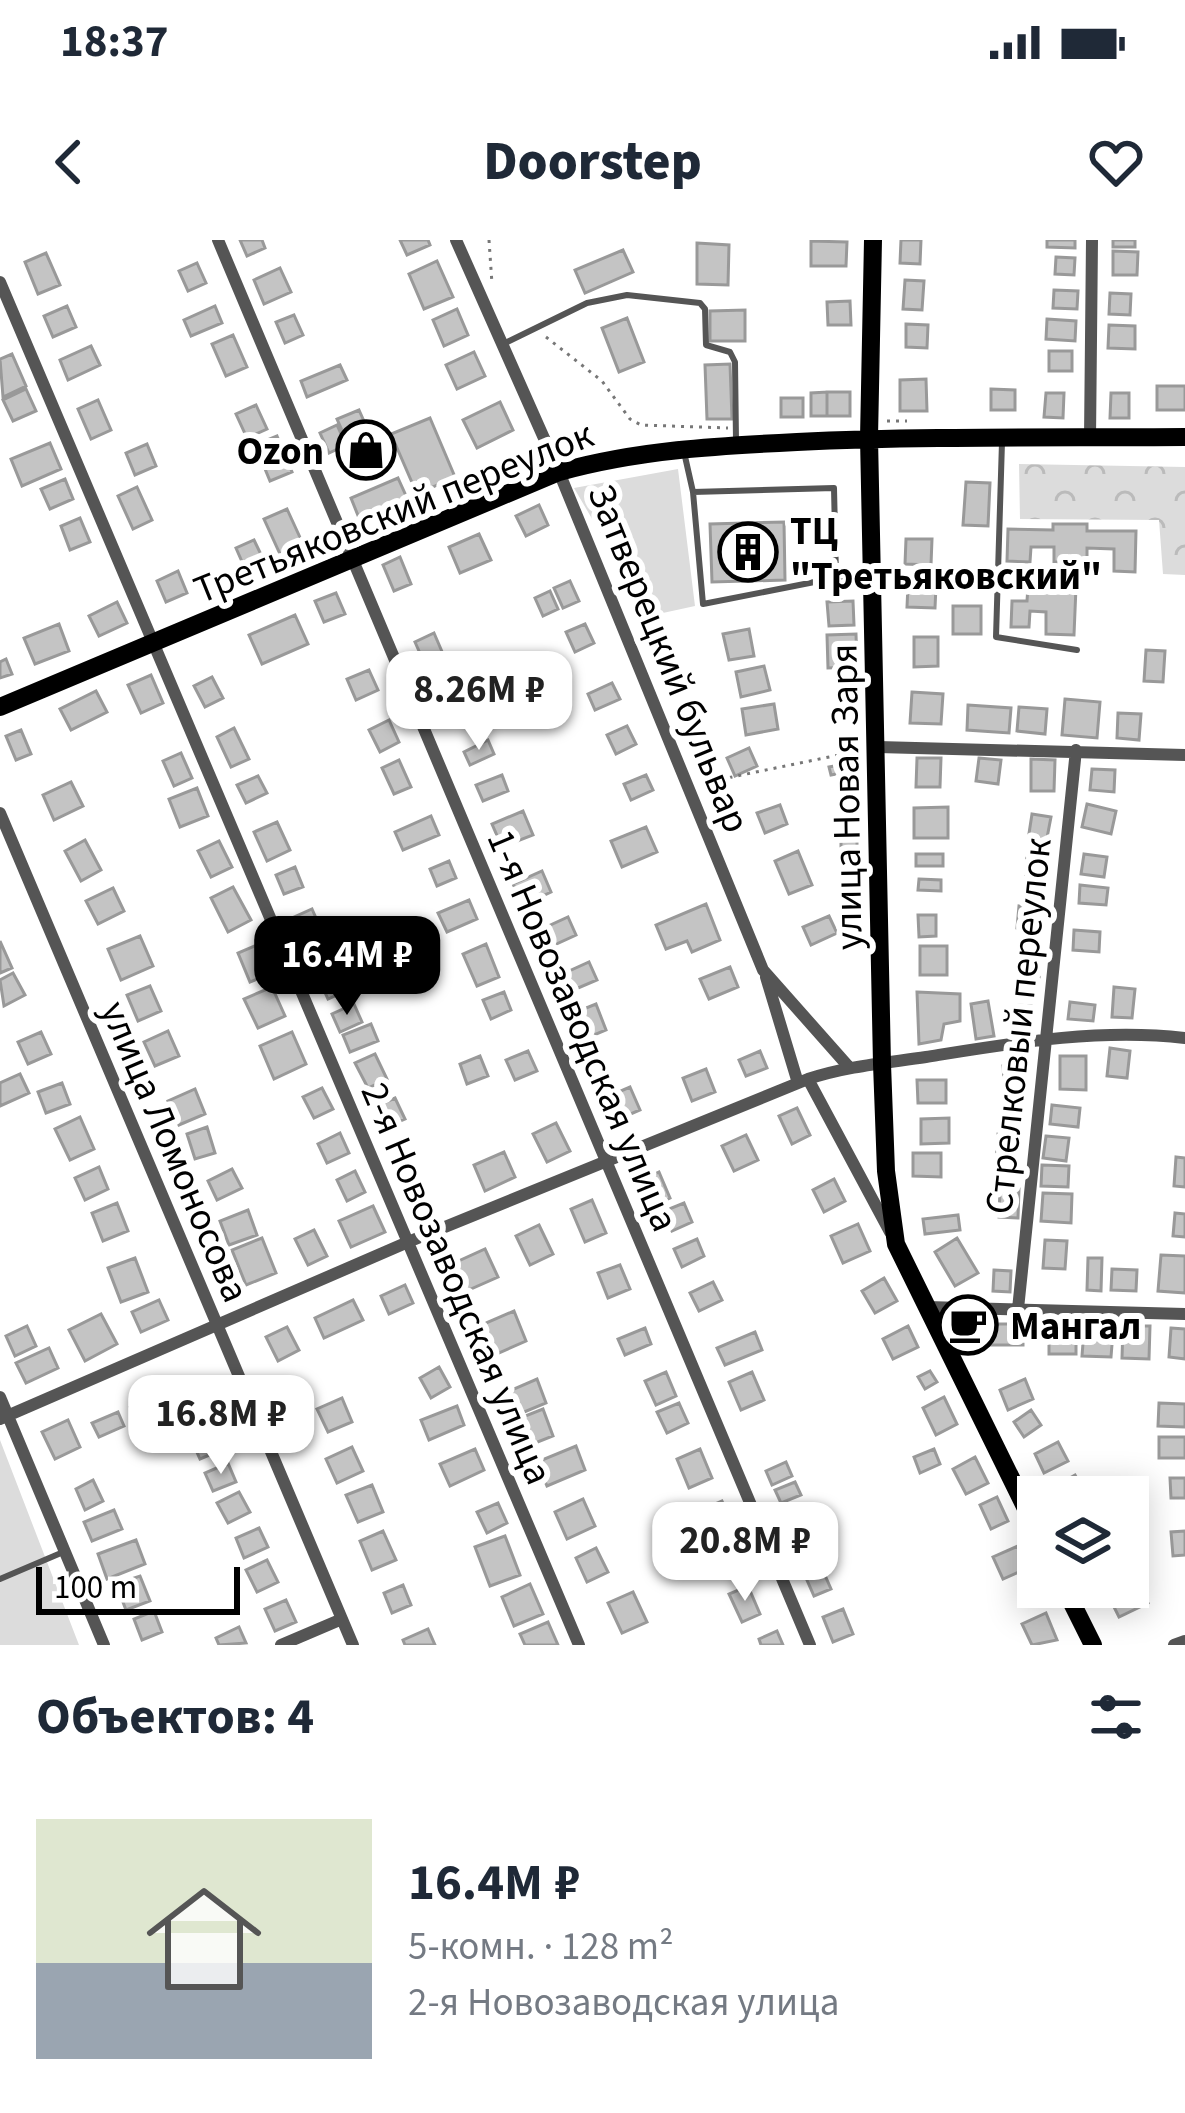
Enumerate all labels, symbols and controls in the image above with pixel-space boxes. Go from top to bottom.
text: 18:37 [60,10,169,74]
text: Doorstep [483,124,702,201]
icon: back [36,129,102,195]
icon: heart [1083,129,1149,195]
street label: Третьяковский переулок [186,407,602,619]
shop icon: Ozon [335,419,397,481]
place label: Ozon [236,424,324,480]
street label: Затверецкий бульвар [573,476,764,841]
place label: ТЦ "Третьяковский" [790,504,1102,605]
building icon: ТЦ "Третьяковский" [717,521,779,583]
street label: улица Новая Заря [816,643,878,951]
pin: 8.26M ₽ [368,651,590,753]
text: 8.26M ₽ [413,662,545,718]
street label: 1-я Новозаводская улица [472,821,692,1240]
street label: Стрелковый переулок [971,835,1067,1217]
pin: 16.4M ₽ [236,916,458,1018]
text: 16.4M ₽ [281,927,413,983]
street label: улица Ломоносова [85,993,263,1311]
street label: 2-я Новозаводская улица [346,1074,566,1493]
cafe icon: Мангал [937,1294,999,1356]
place label: Мангал [1010,1299,1141,1355]
pin: 16.8M ₽ [110,1375,332,1477]
text: 16.8M ₽ [155,1386,287,1442]
map controls [1017,1476,1149,1608]
button: layers [1017,1476,1149,1608]
pin: 20.8M ₽ [634,1502,856,1604]
text: 20.8M ₽ [679,1513,811,1569]
scale bar [36,1561,240,1614]
text: 100 m [54,1564,137,1611]
text: Объектов: 4 [36,1681,314,1753]
icon: filters [1083,1684,1149,1750]
text: 16.4M ₽ [408,1847,580,1919]
icon: home [132,1867,276,2011]
text: 5-комн. · 128 m² [408,1919,674,1975]
text: 2-я Новозаводская улица [408,1975,840,2031]

